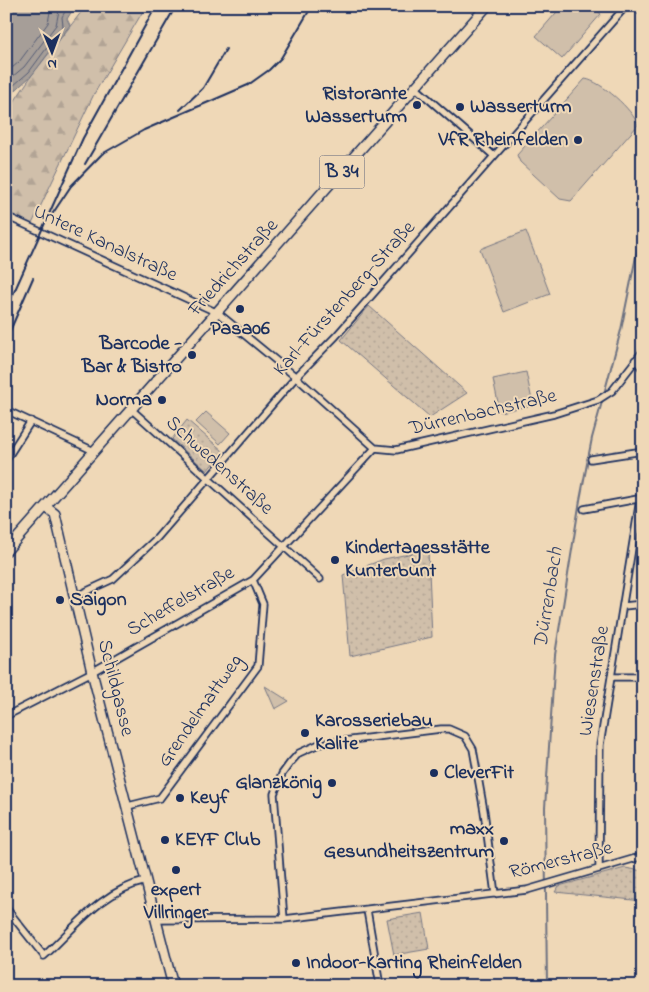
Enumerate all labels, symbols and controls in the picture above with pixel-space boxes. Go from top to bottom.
north arrow [28,28,78,78]
text: N [47,53,57,74]
place label: Ristorante Wasserturm [305,80,408,132]
place label: Wasserturm [470,93,572,122]
marker: Ristorante Wasserturm [411,99,423,111]
marker: Wasserturm [454,101,466,113]
place label: VfR Rheinfelden [438,126,568,155]
marker: VfR Rheinfelden [572,134,584,146]
road number: B 34 [320,156,364,188]
street label: Untere Kanalstraße [28,198,182,290]
street label: Friedrichstraße [181,213,286,324]
street label: Karl-Fürstenberg-Straße [267,215,424,384]
marker: Pasa06 [234,303,246,315]
place label: Pasa06 [210,315,270,344]
place label: Barcode - Bar & Bistro [81,330,182,382]
marker: Barcode - Bar & Bistro [186,349,198,361]
street label: Dürrenbachstraße [406,382,560,444]
place label: Norma [96,386,152,415]
marker: Norma [156,394,168,406]
street label: Schwedenstraße [159,409,280,523]
place label: Kindertagesstätte Kunterbunt [345,534,491,586]
water label: Dürrenbach [526,544,572,651]
marker: Kindertagesstätte Kunterbunt [329,554,341,566]
street label: Scheffelstraße [122,559,240,645]
place label: Saigon [70,586,127,616]
marker: Saigon [54,594,66,606]
street label: Wiesenstraße [572,624,618,738]
street label: Schildgasse [88,637,141,740]
street label: Grendelmattweg [151,649,252,774]
place label: Karosseriebau Kalite [315,707,433,759]
marker: Karosseriebau Kalite [299,727,311,739]
place label: CleverFit [444,759,514,788]
marker: CleverFit [428,767,440,779]
place label: Glanzkönig [235,769,322,799]
marker: Glanzkönig [326,777,338,789]
place label: Keyf [190,784,230,814]
marker: Keyf [174,792,186,804]
place label: maxx Gesundheitszentrum [324,815,494,867]
place label: KEYF Club [175,826,261,855]
marker: KEYF Club [159,834,171,846]
street label: Römerstraße [506,834,616,888]
marker: maxx Gesundheitszentrum [498,835,510,847]
marker: expert Villringer [170,864,182,876]
place label: expert Villringer [143,876,209,929]
place label: Indoor-Karting Rheinfelden [306,949,522,979]
marker: Indoor-Karting Rheinfelden [290,957,302,969]

